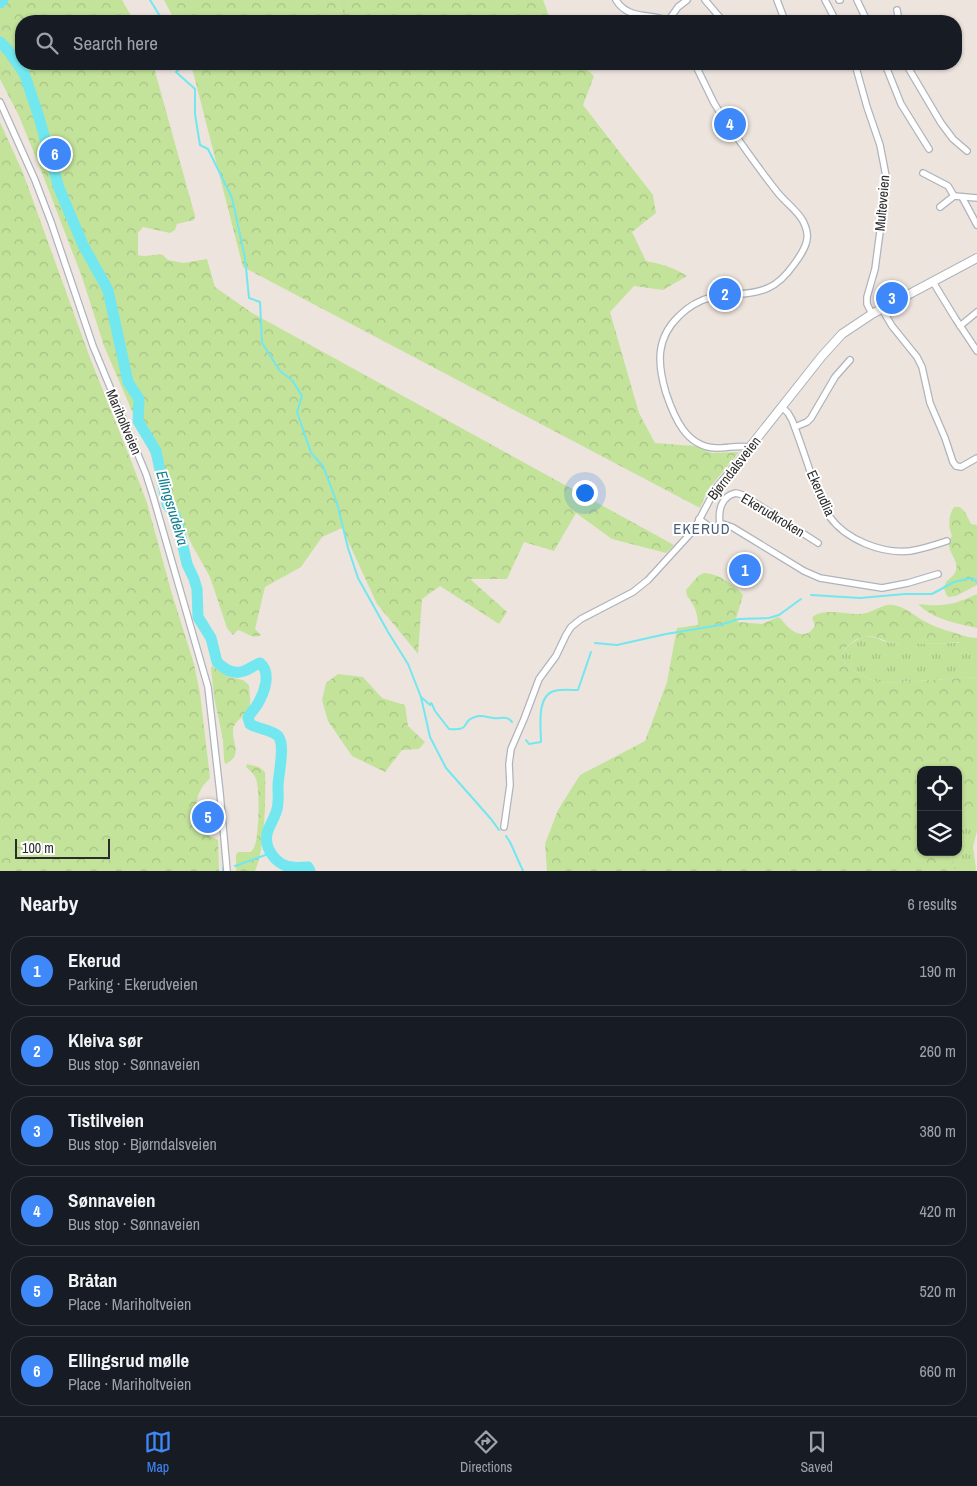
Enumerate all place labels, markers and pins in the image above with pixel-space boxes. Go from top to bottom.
pin: 4 [714,105,746,143]
pin: 6 [39,135,71,173]
pin: 2 [709,275,741,313]
pin: 3 [876,279,908,317]
pin: 1 [729,551,761,589]
pin: 5 [192,798,224,836]

